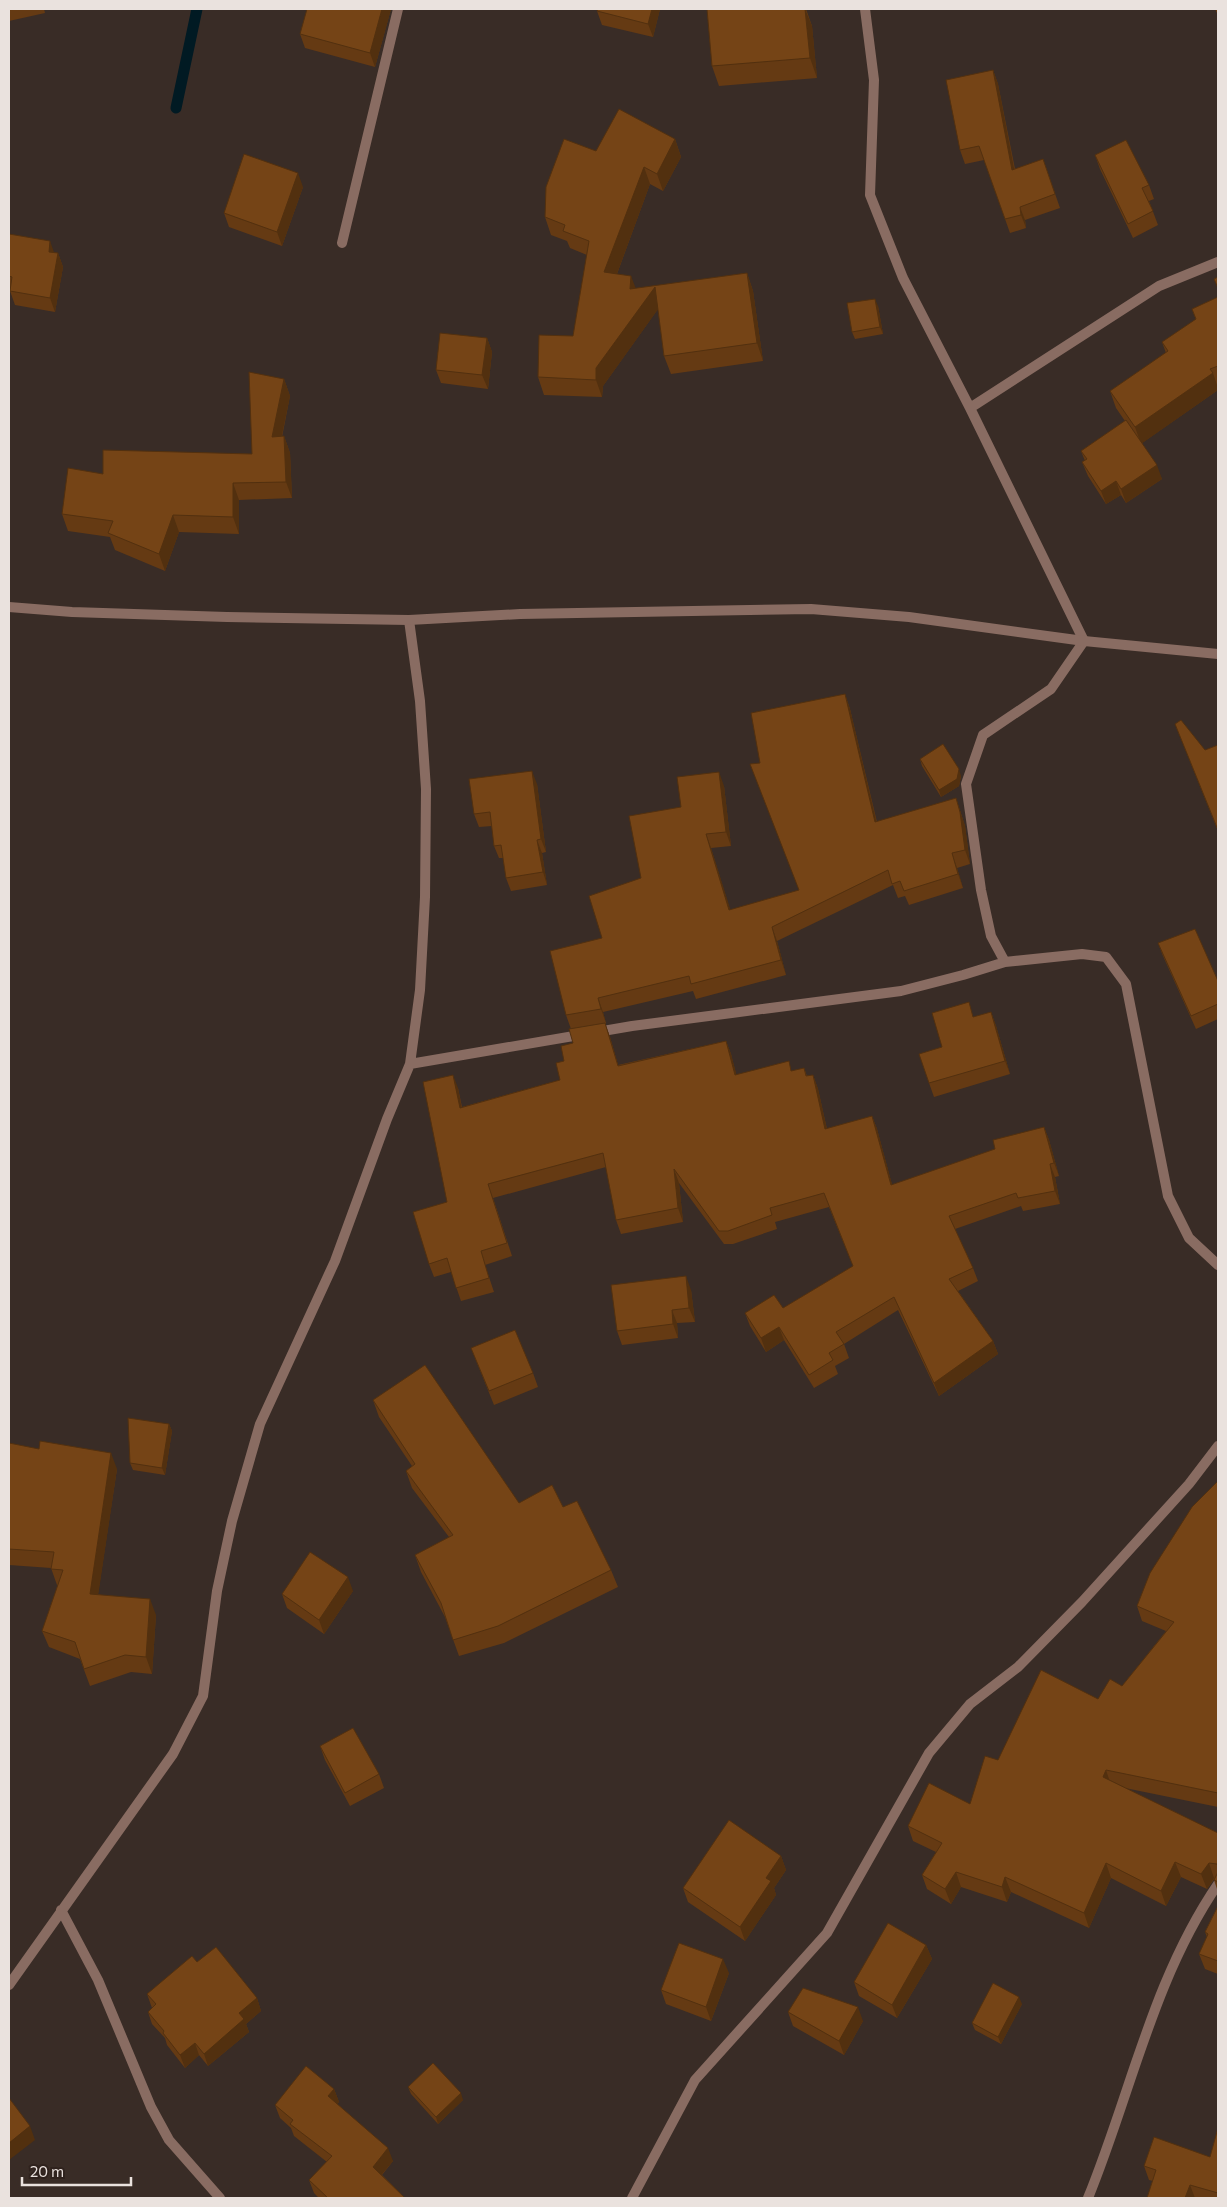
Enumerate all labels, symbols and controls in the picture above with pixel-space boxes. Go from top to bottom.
scale bar [22,2154,131,2186]
text: 20 m [30,2162,64,2180]

